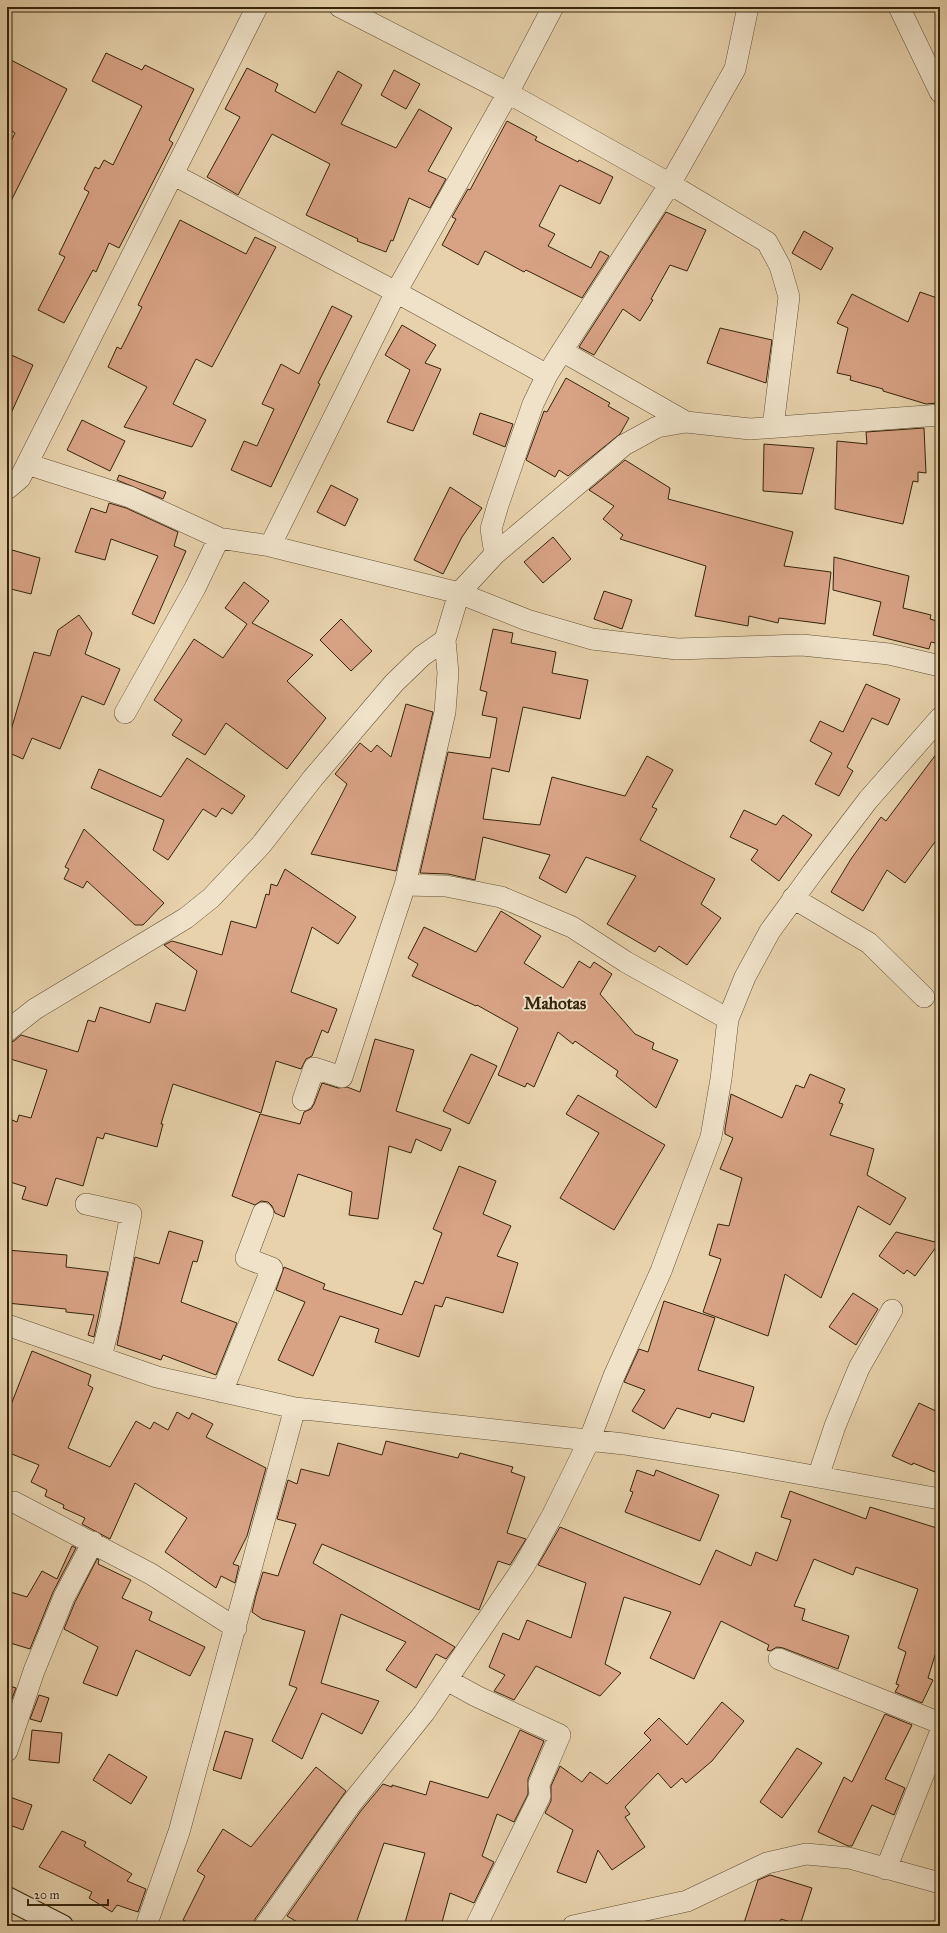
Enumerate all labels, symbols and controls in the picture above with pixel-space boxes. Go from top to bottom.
district label: Mahotas [524,993,586,1014]
scale bar [28,1881,108,1907]
text: 20 m [34,1888,60,1902]

